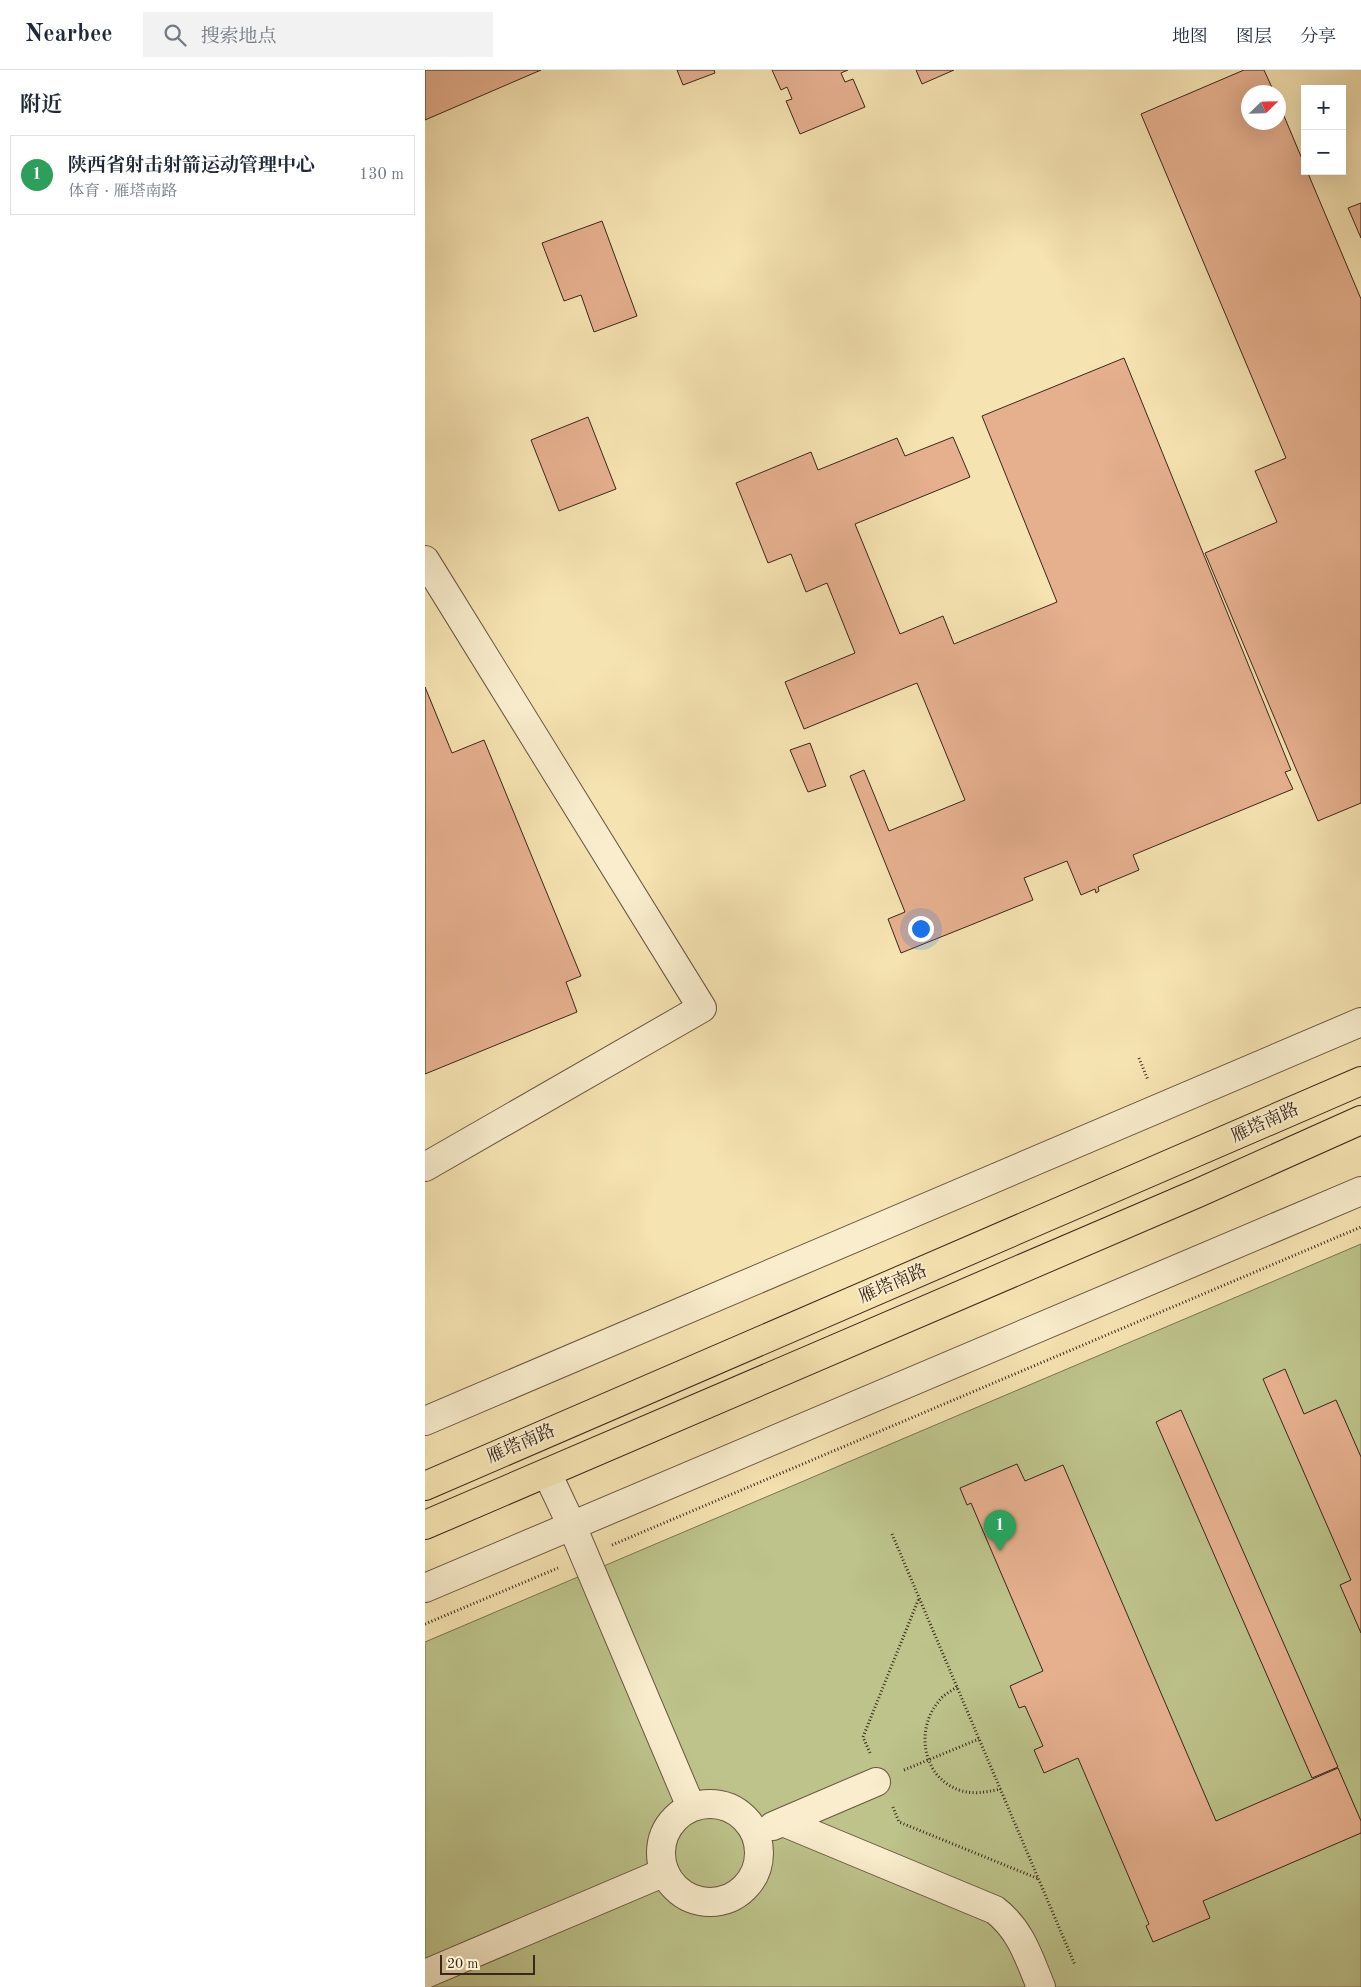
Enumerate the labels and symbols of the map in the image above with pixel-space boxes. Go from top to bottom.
north arrow [1241,85,1286,130]
your location [908,916,934,942]
street label: 雁塔南路 [1228,1098,1302,1146]
street label: 雁塔南路 [856,1260,930,1306]
street label: 雁塔南路 [484,1420,558,1466]
pin: 1 [984,1510,1016,1551]
scale bar [440,1952,535,1975]

